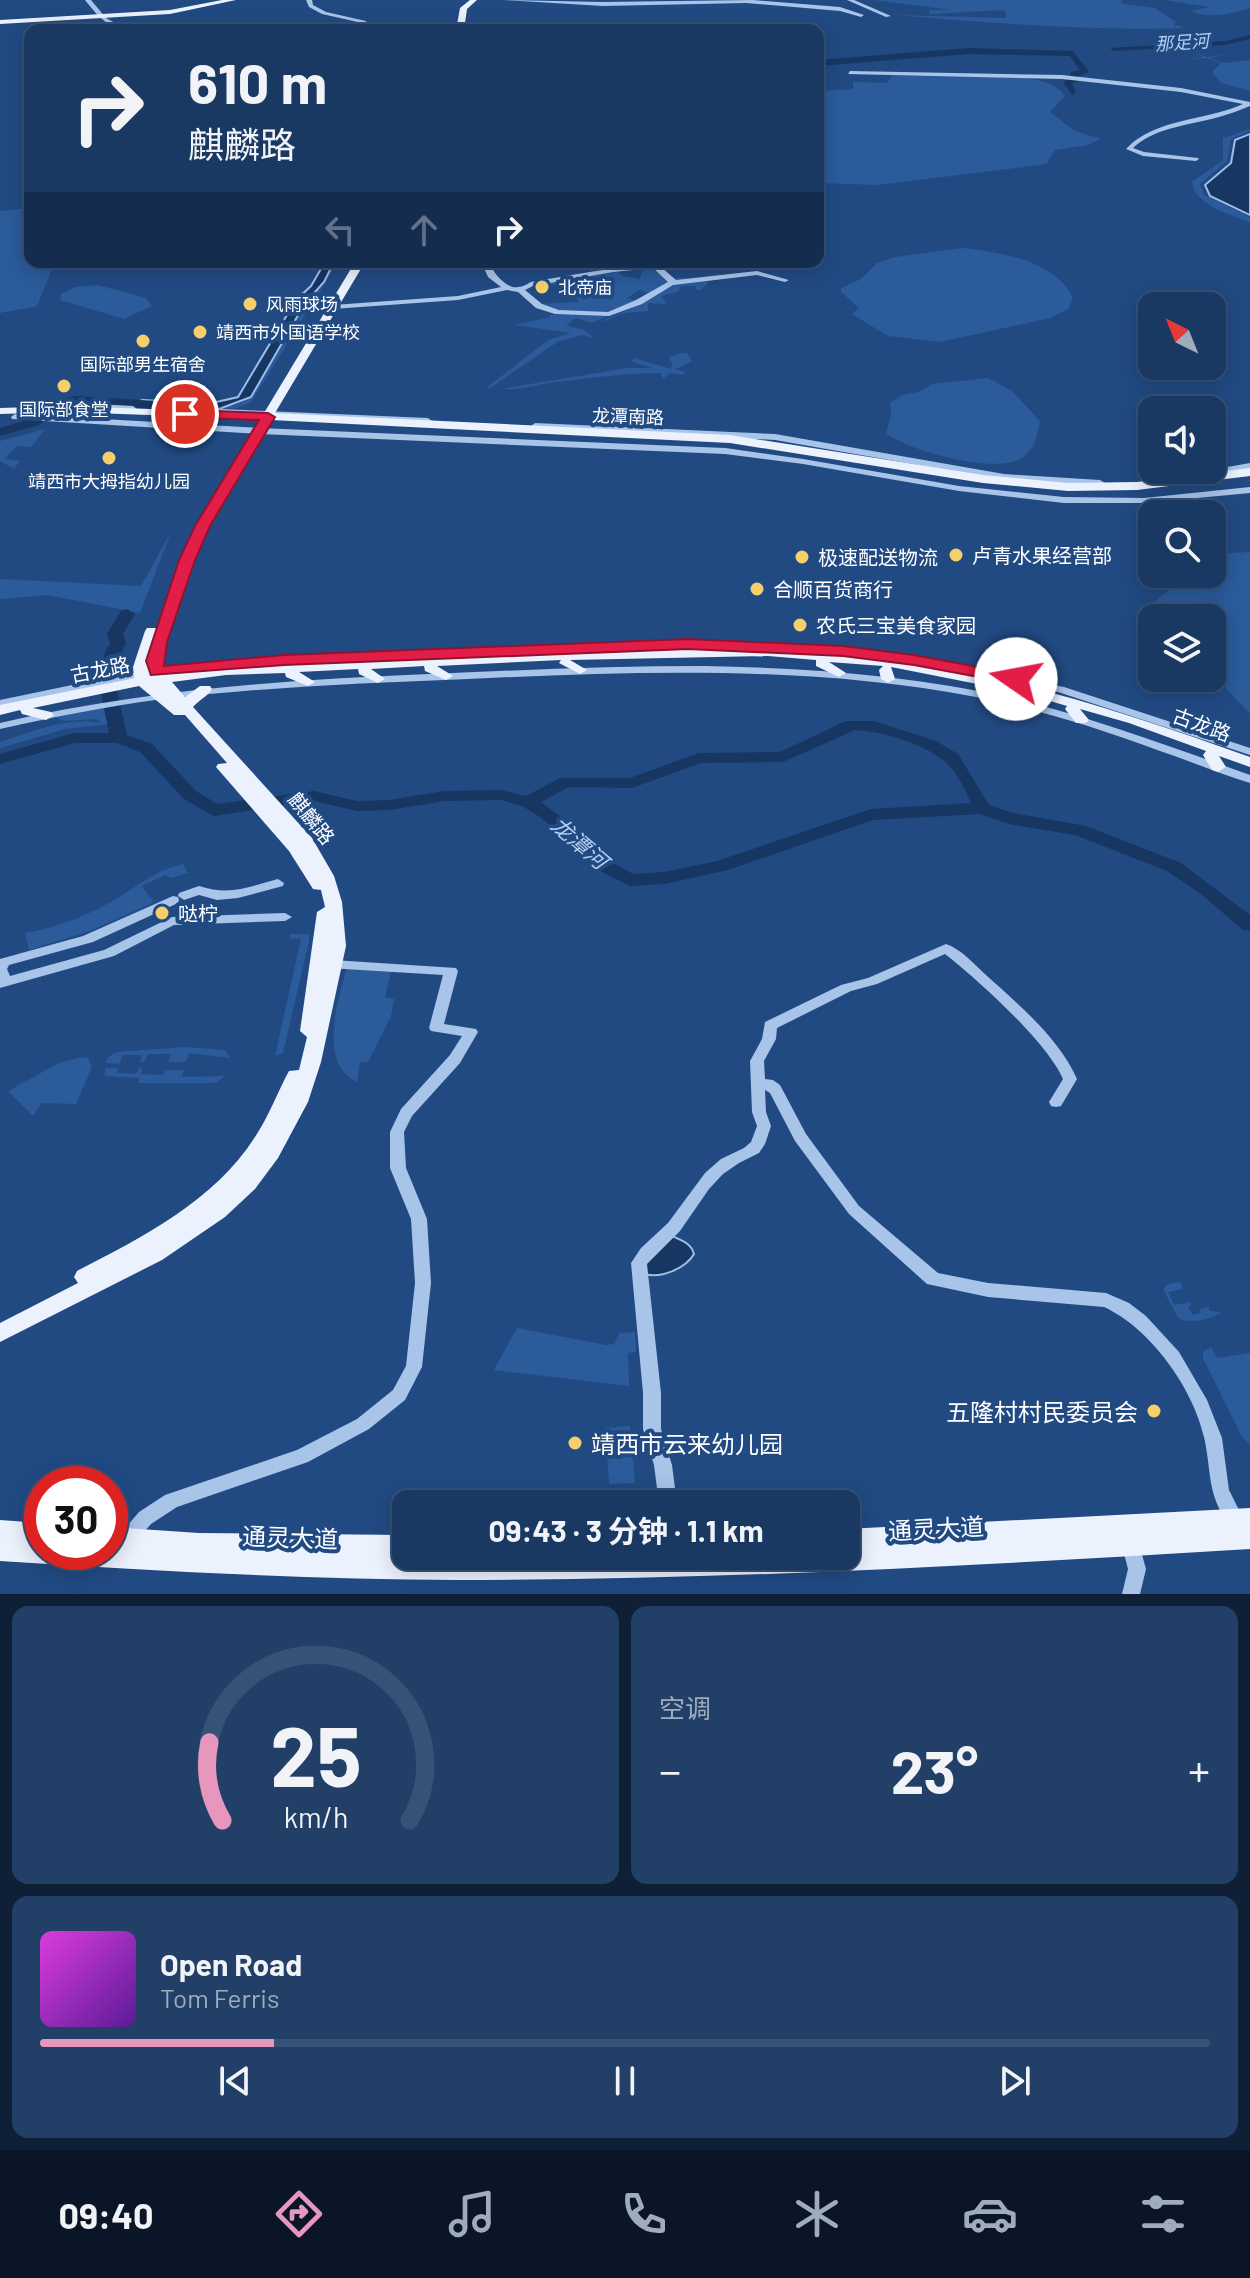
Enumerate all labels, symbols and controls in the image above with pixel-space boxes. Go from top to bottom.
water label: 那足河 [1154,29,1213,55]
text: 610 m [188,48,327,115]
icon: right [56,56,160,160]
text: 麒麟路 [188,122,296,165]
icon: left [318,208,362,252]
icon: ahead [402,208,446,252]
icon: right [486,208,530,252]
place label: 北帝庙 [558,276,612,298]
marker: 北帝庙 [533,278,551,296]
north arrow [1138,292,1226,380]
map controls [1138,292,1226,692]
place label: 风雨球场 [266,293,338,315]
marker: 风雨球场 [241,295,259,313]
place label: 靖西市外国语学校 [216,321,360,343]
marker: 靖西市外国语学校 [191,323,209,341]
marker: 国际部男生宿舍 [134,332,152,350]
place label: 国际部男生宿舍 [80,353,206,375]
marker: 国际部食堂 [55,377,73,395]
pin [151,380,219,448]
icon: arrive [163,392,207,436]
button: sound [1138,396,1226,484]
place label: 国际部食堂 [19,398,109,420]
street label: 龙潭南路 [592,404,664,428]
marker: 靖西市大拇指幼儿园 [100,449,118,467]
place label: 靖西市大拇指幼儿园 [28,470,190,492]
button: search [1138,500,1226,588]
place label: 卢青水果经营部 [972,543,1112,567]
place label: 极速配送物流 [818,545,938,569]
marker: 卢青水果经营部 [947,546,965,564]
marker: 极速配送物流 [793,548,811,566]
place label: 合顺百货商行 [773,577,893,601]
marker: 合顺百货商行 [748,580,766,598]
button: layers [1138,604,1226,692]
place label: 农氏三宝美食家园 [816,613,976,637]
marker: 农氏三宝美食家园 [791,616,809,634]
position arrow [974,637,1058,721]
street label: 古龙路 [68,651,132,687]
street label: 古龙路 [1170,702,1234,746]
street label: 麒麟路 [284,787,340,849]
water label: 龙潭河 [547,811,616,876]
place label: 哒柠 [178,901,218,925]
marker: 哒柠 [153,904,171,922]
place label: 五隆村村民委员会 [946,1397,1138,1426]
marker: 五隆村村民委员会 [1145,1402,1163,1420]
place label: 靖西市云来幼儿园 [591,1429,783,1458]
marker: 靖西市云来幼儿园 [566,1434,584,1452]
speed limit sign: 30 [24,1466,128,1570]
street label: 通灵大道 [887,1511,985,1545]
text: 09:43 · 3 分钟 · 1.1 km [489,1512,763,1548]
street label: 通灵大道 [242,1521,338,1553]
text: 空调 [659,1692,711,1723]
text: 25 [270,1704,361,1804]
text: 23° [891,1734,978,1806]
text: − [659,1743,681,1796]
text: + [1188,1743,1210,1796]
text: km/h [283,1799,348,1834]
text: Open Road [160,1946,302,1982]
text: Tom Ferris [160,1982,280,2013]
icon: previous [213,2059,257,2103]
icon: pause [603,2059,647,2103]
icon: next [993,2059,1037,2103]
icon: directions [271,2186,327,2242]
icon: music [444,2186,500,2242]
icon: phone [616,2186,672,2242]
icon: climate [789,2186,845,2242]
icon: car [962,2186,1018,2242]
icon: filters [1135,2186,1191,2242]
text: 09:40 [58,2193,154,2236]

